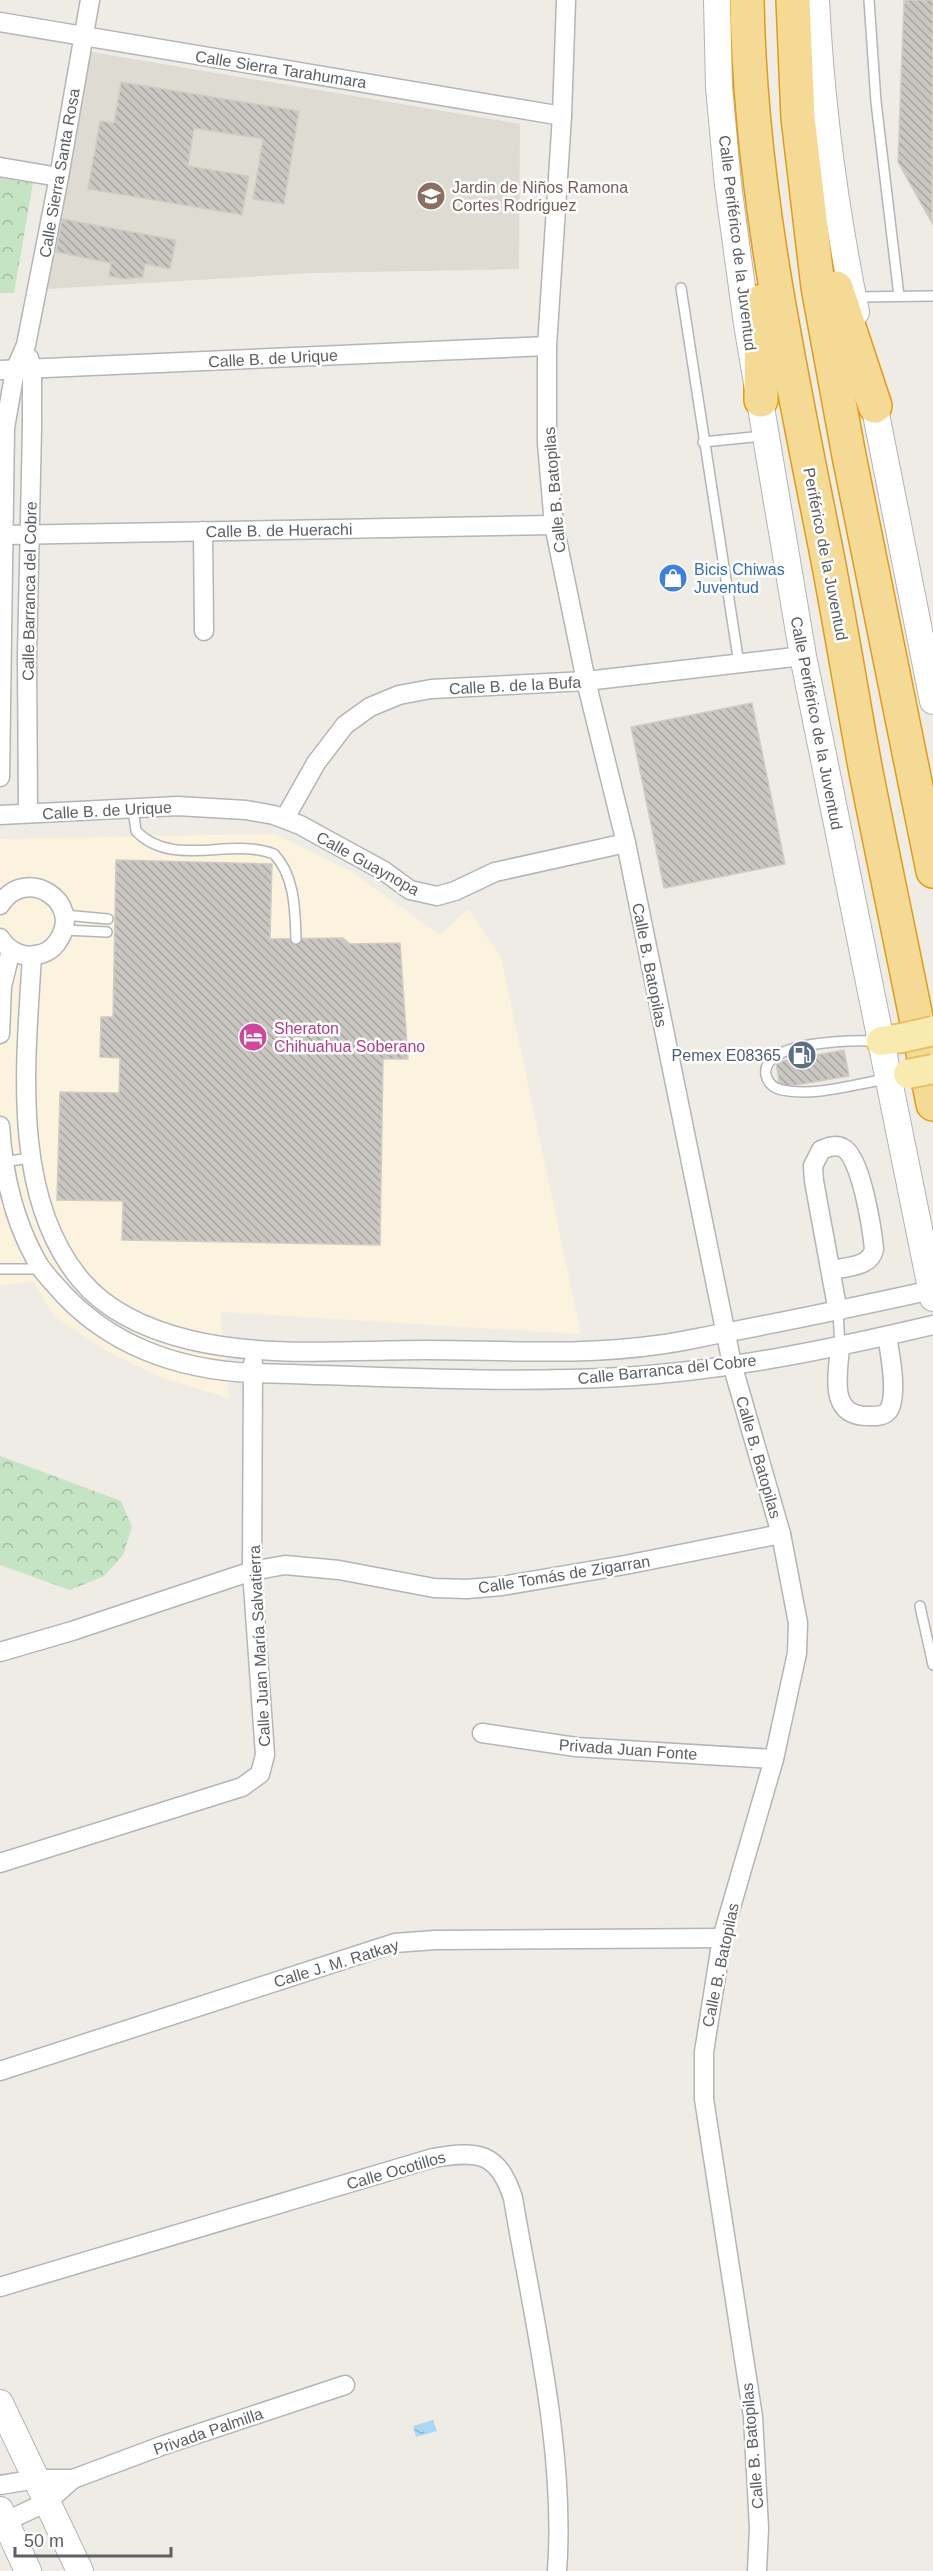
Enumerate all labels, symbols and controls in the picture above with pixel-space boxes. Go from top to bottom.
street label: Calle Sierra Tarahumara [194,48,368,91]
street label: Calle Sierra Santa Rosa [36,87,83,259]
street label: Calle Periférico de la Juventud [716,134,759,352]
place label: Jardin de Niños Ramona Cortes Rodriguez [452,179,628,214]
school or university icon: Jardin de Niños Ramona Cortes Rodriguez [415,180,447,212]
street label: Calle B. de Urique [208,347,338,370]
street label: Calle B. Batopilas [541,426,568,554]
street label: Periférico de la Juventud [800,466,851,642]
street label: Calle Barranca del Cobre [19,501,40,681]
street label: Calle B. de Huerachi [205,521,353,540]
place label: Bicis Chiwas Juventud [694,561,785,596]
shop icon: Bicis Chiwas Juventud [657,562,689,594]
street label: Calle Periférico de la Juventud [787,615,846,831]
street label: Calle B. de la Bufa [448,674,582,697]
street label: Calle B. de Urique [42,799,172,822]
street label: Calle Guaynopa [313,828,422,899]
street label: Calle B. Batopilas [629,901,670,1029]
place label: Sheraton Chihuahua Soberano [274,1020,425,1055]
hotel icon: Sheraton Chihuahua Soberano [237,1021,269,1053]
fuel station icon: Pemex E08365 [786,1039,818,1071]
place label: Pemex E08365 [672,1047,781,1064]
street label: Calle Barranca del Cobre [577,1352,757,1387]
street label: Calle B. Batopilas [733,1394,784,1520]
street label: Calle Juan María Salvatierra [246,1545,273,1747]
street label: Calle Tomás de Zigarran [477,1552,651,1597]
street label: Privada Juan Fonte [558,1736,698,1763]
street label: Calle B. Batopilas [699,1902,742,2029]
street label: Calle J. M. Ratkay [272,1936,401,1991]
street label: Calle Ocotillos [345,2148,448,2193]
street label: Calle B. Batopilas [739,2382,766,2510]
street label: Privada Palmilla [151,2405,265,2458]
scale bar [15,2520,171,2558]
text: 50 m [24,2531,64,2551]

